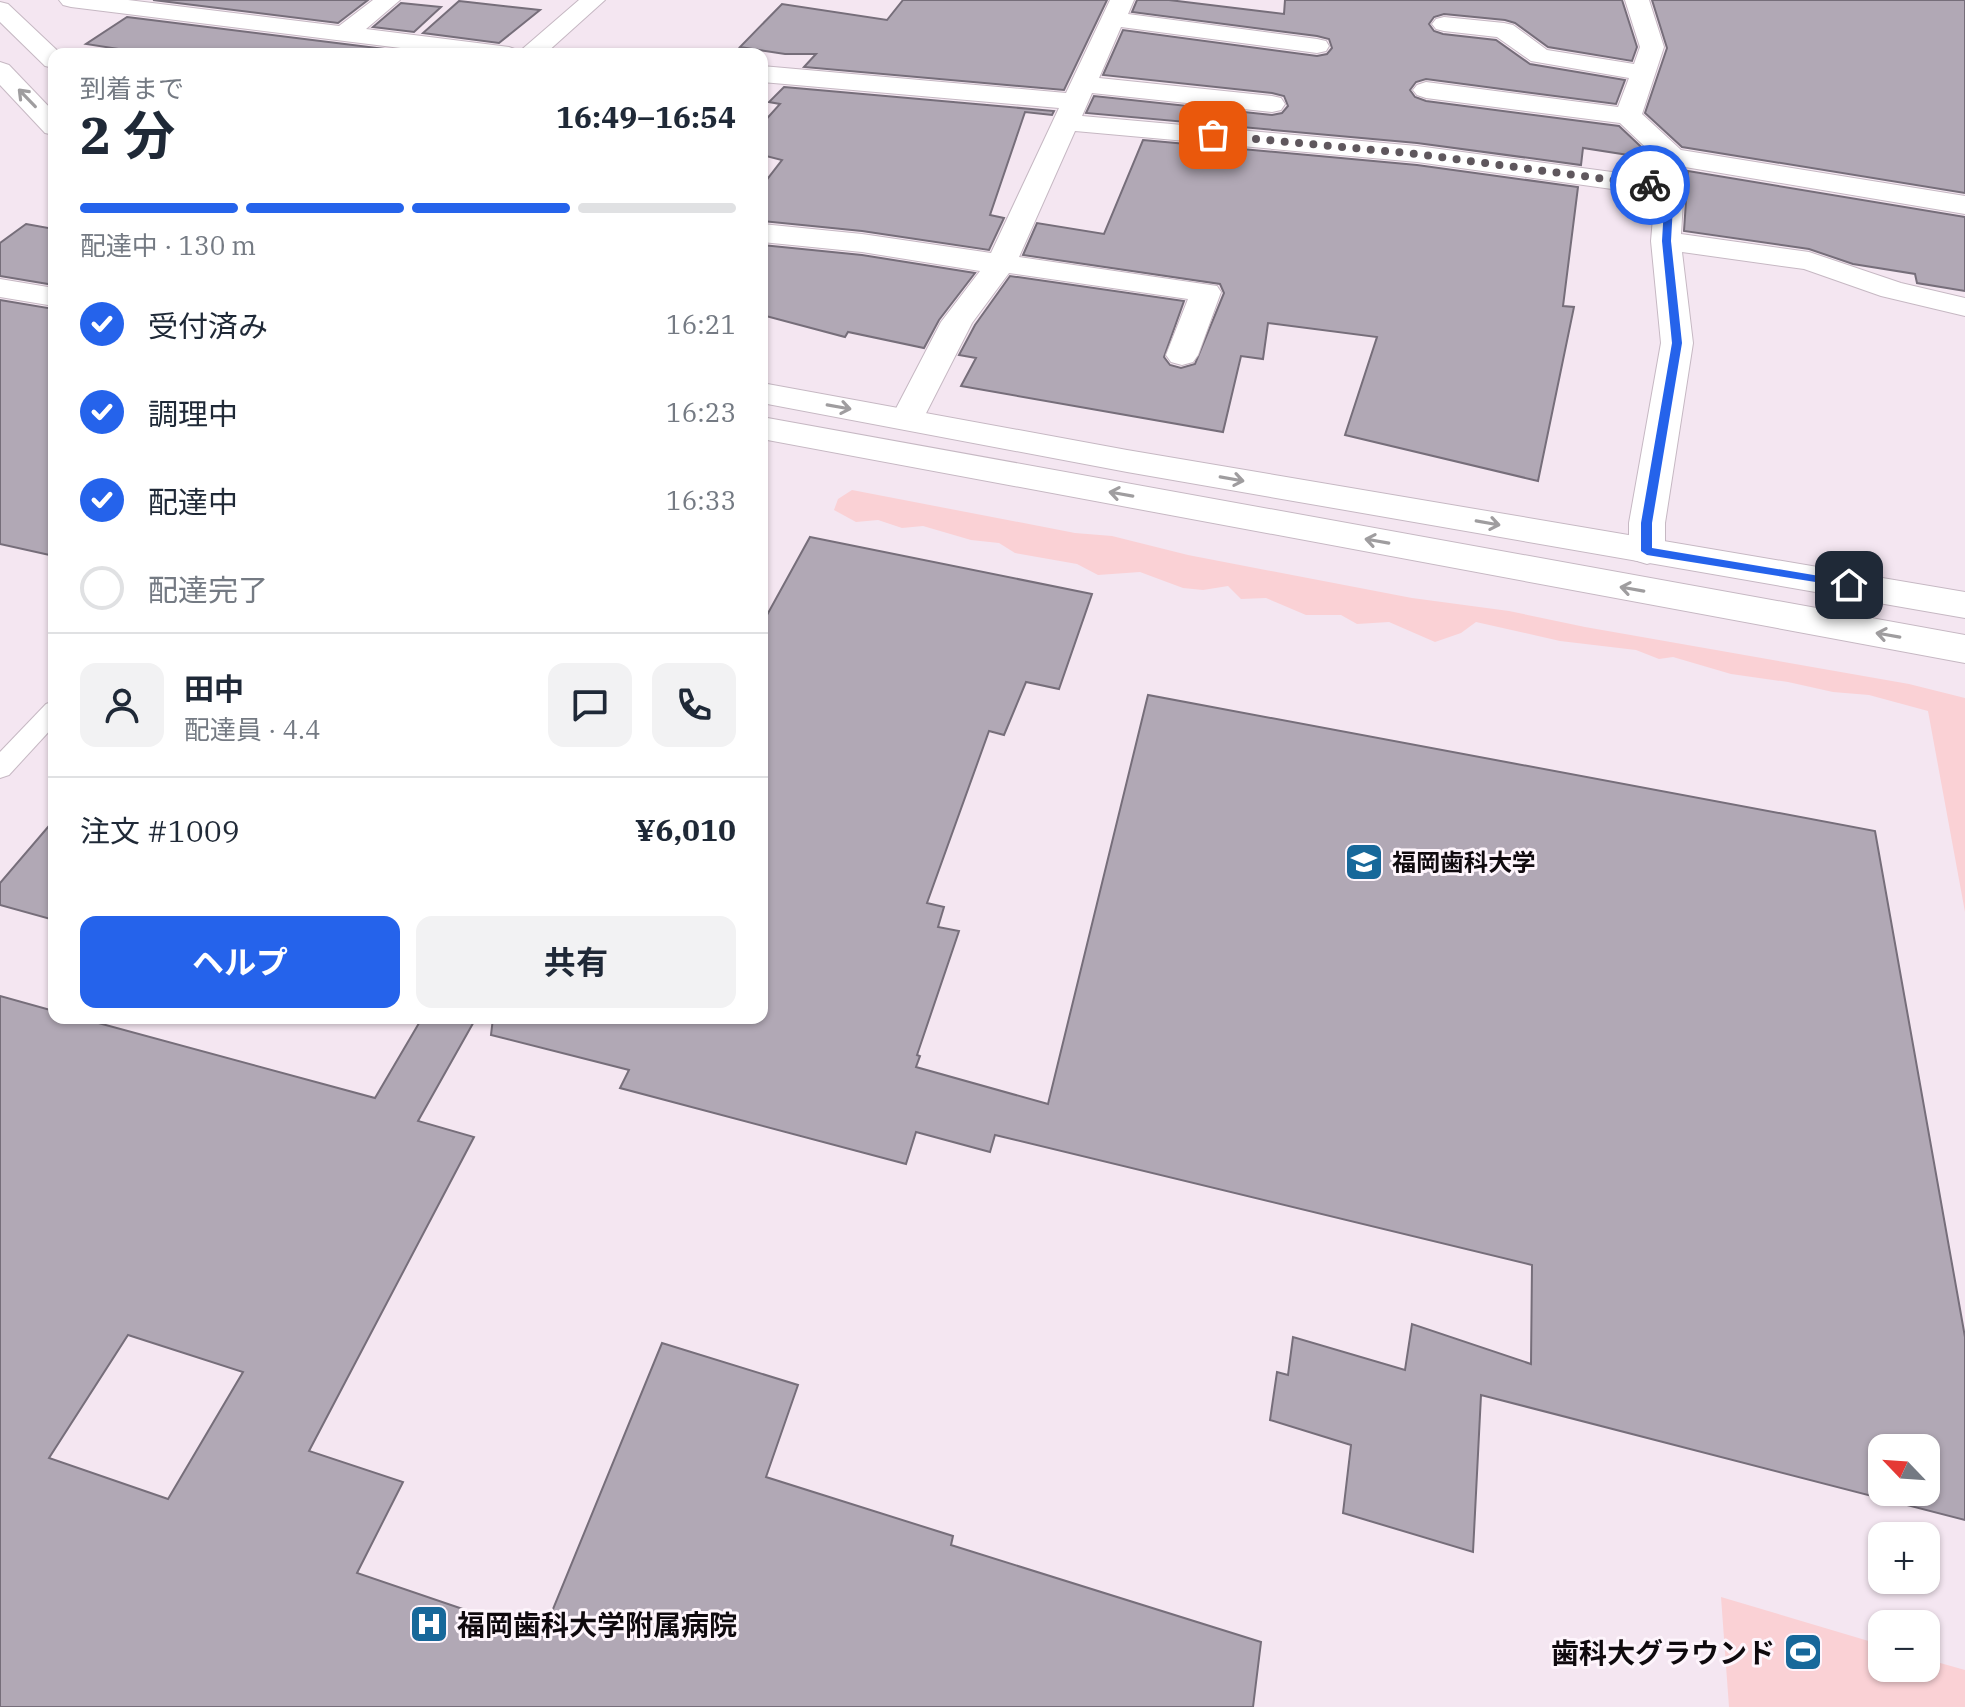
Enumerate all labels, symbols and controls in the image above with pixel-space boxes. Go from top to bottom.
text: 到着まで [80,71,184,105]
one-way arrow [18,89,37,108]
text: 16:49–16:54 [556,97,736,136]
text: 2 分 [80,101,175,168]
pin [1179,101,1247,169]
icon: bag [1191,113,1235,157]
courier [1610,145,1690,225]
icon: bike [1628,163,1672,207]
text: 配達中 · 130 m [80,228,256,262]
icon: check [80,302,124,346]
text: 受付済み [148,306,268,345]
text: 16:21 [666,307,736,341]
icon: check [80,390,124,434]
text: 調理中 [148,394,238,433]
text: 16:23 [666,395,736,429]
one-way arrow [825,401,851,416]
one-way arrow [1219,473,1244,488]
icon: check [80,478,124,522]
text: 配達中 [148,482,238,521]
text: 16:33 [666,483,736,517]
one-way arrow [1109,486,1134,501]
one-way arrow [1475,517,1501,532]
one-way arrow [1364,533,1390,548]
pin [1815,551,1883,619]
icon: home [1827,563,1871,607]
text: 配達完了 [148,570,268,609]
one-way arrow [1620,580,1646,595]
one-way arrow [1876,626,1901,641]
button: person [80,663,164,747]
button: chat [548,663,632,747]
button: phone [652,663,736,747]
text: 田中 [184,669,244,708]
text: 配達員 · 4.4 [184,712,321,746]
text: ¥6,010 [635,810,736,849]
text: 注文 #1009 [80,811,240,850]
school or university icon: 福岡歯科大学 [1343,841,1385,883]
place label: 福岡歯科大学 [1392,846,1536,878]
button: ヘルプ [80,916,400,1008]
button: 共有 [416,916,736,1008]
north arrow [1868,1434,1940,1506]
map controls [1868,1434,1940,1682]
button: + [1868,1522,1940,1594]
hospital icon: 福岡歯科大学附属病院 [408,1603,450,1645]
place label: 福岡歯科大学附属病院 [457,1606,737,1643]
button: − [1868,1610,1940,1682]
sports icon: 歯科大グラウンド [1782,1631,1824,1673]
place label: 歯科大グラウンド [1551,1634,1775,1671]

